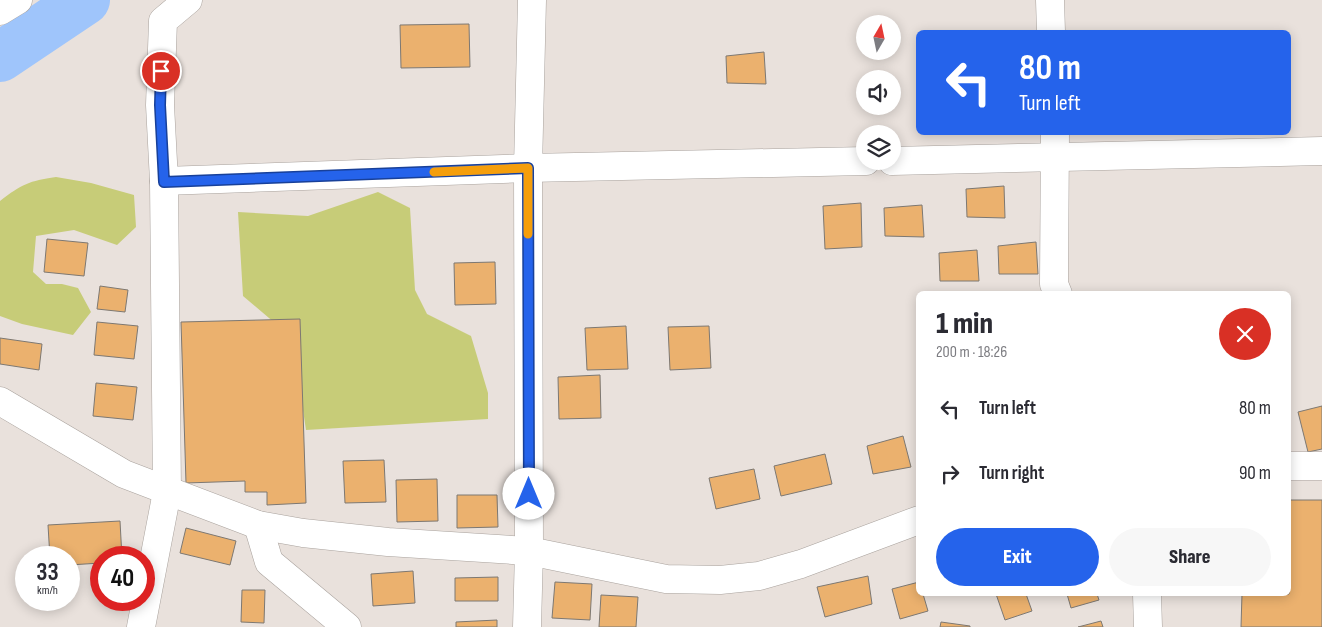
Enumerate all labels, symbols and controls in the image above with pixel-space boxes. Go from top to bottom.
north arrow [856,15,901,60]
map controls [856,15,901,170]
text: 80 m [1019,47,1081,90]
pin [140,50,182,92]
icon: left [936,50,1001,115]
icon: arrive [147,57,175,85]
button: sound [856,70,901,115]
text: Turn left [1019,90,1081,117]
button: layers [856,125,901,170]
text: 1 min [936,306,993,342]
button: close [1219,308,1271,360]
text: 200 m · 18:26 [936,343,1007,362]
icon: left [936,395,964,423]
text: Turn left [979,397,1036,420]
text: 80 m [1239,397,1271,420]
icon: right [936,460,964,488]
text: Turn right [979,462,1044,485]
text: 90 m [1239,462,1271,485]
position arrow [502,467,554,519]
button: Exit [936,528,1099,586]
button: Share [1109,528,1271,586]
speed limit sign: 40 [90,546,155,611]
text: 33 [36,557,59,588]
text: km/h [37,583,58,598]

